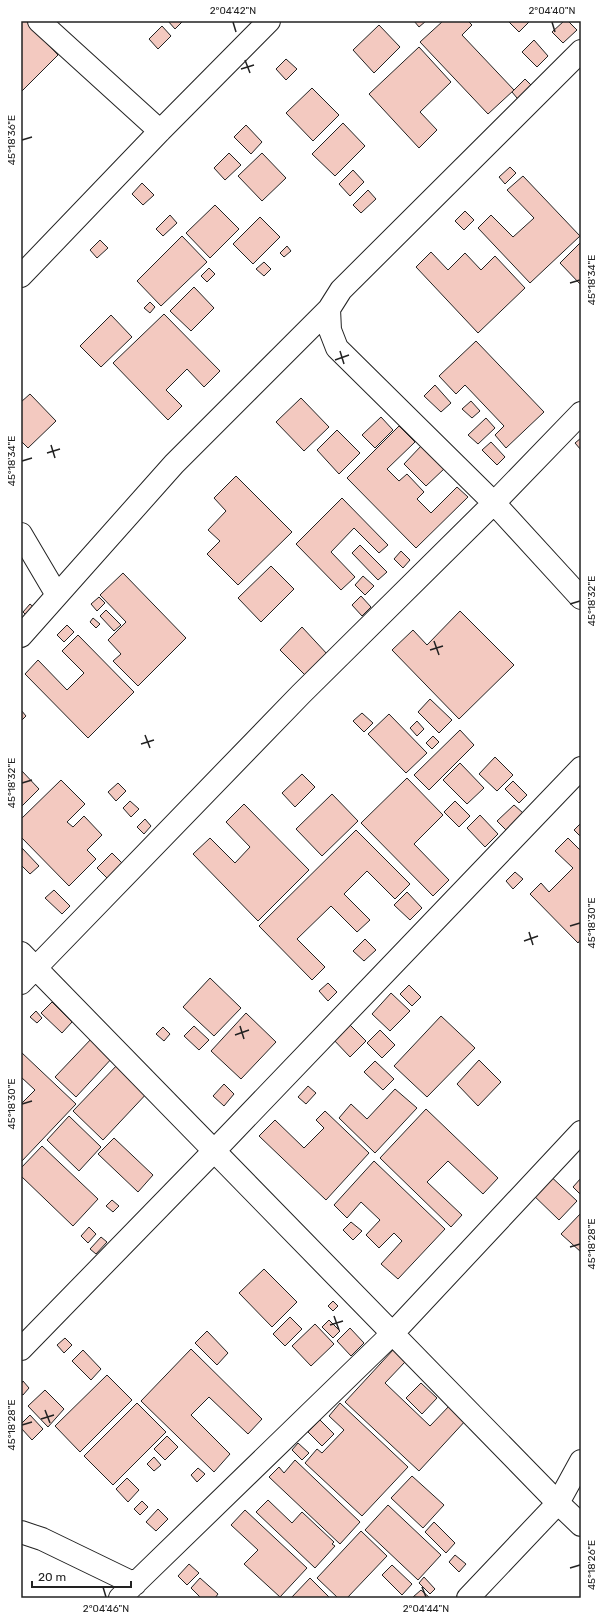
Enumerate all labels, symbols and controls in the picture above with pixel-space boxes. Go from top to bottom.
text: 2°04'42"N [210,5,256,17]
text: 2°04'40"N [529,5,576,17]
text: 45°18'36"E [6,115,18,165]
text: 45°18'34"E [586,255,598,305]
text: 45°18'34"E [6,436,18,486]
text: 45°18'32"E [586,576,598,626]
text: 45°18'32"E [6,758,18,808]
text: 45°18'30"E [586,897,598,949]
text: 45°18'30"E [6,1078,18,1130]
text: 45°18'28"E [586,1219,598,1269]
text: 45°18'28"E [6,1400,18,1450]
text: 45°18'26"E [586,1540,598,1590]
scale bar [32,1563,131,1589]
text: 20 m [38,1570,66,1584]
text: 2°04'46"N [83,1603,129,1615]
text: 2°04'44"N [403,1603,449,1615]

